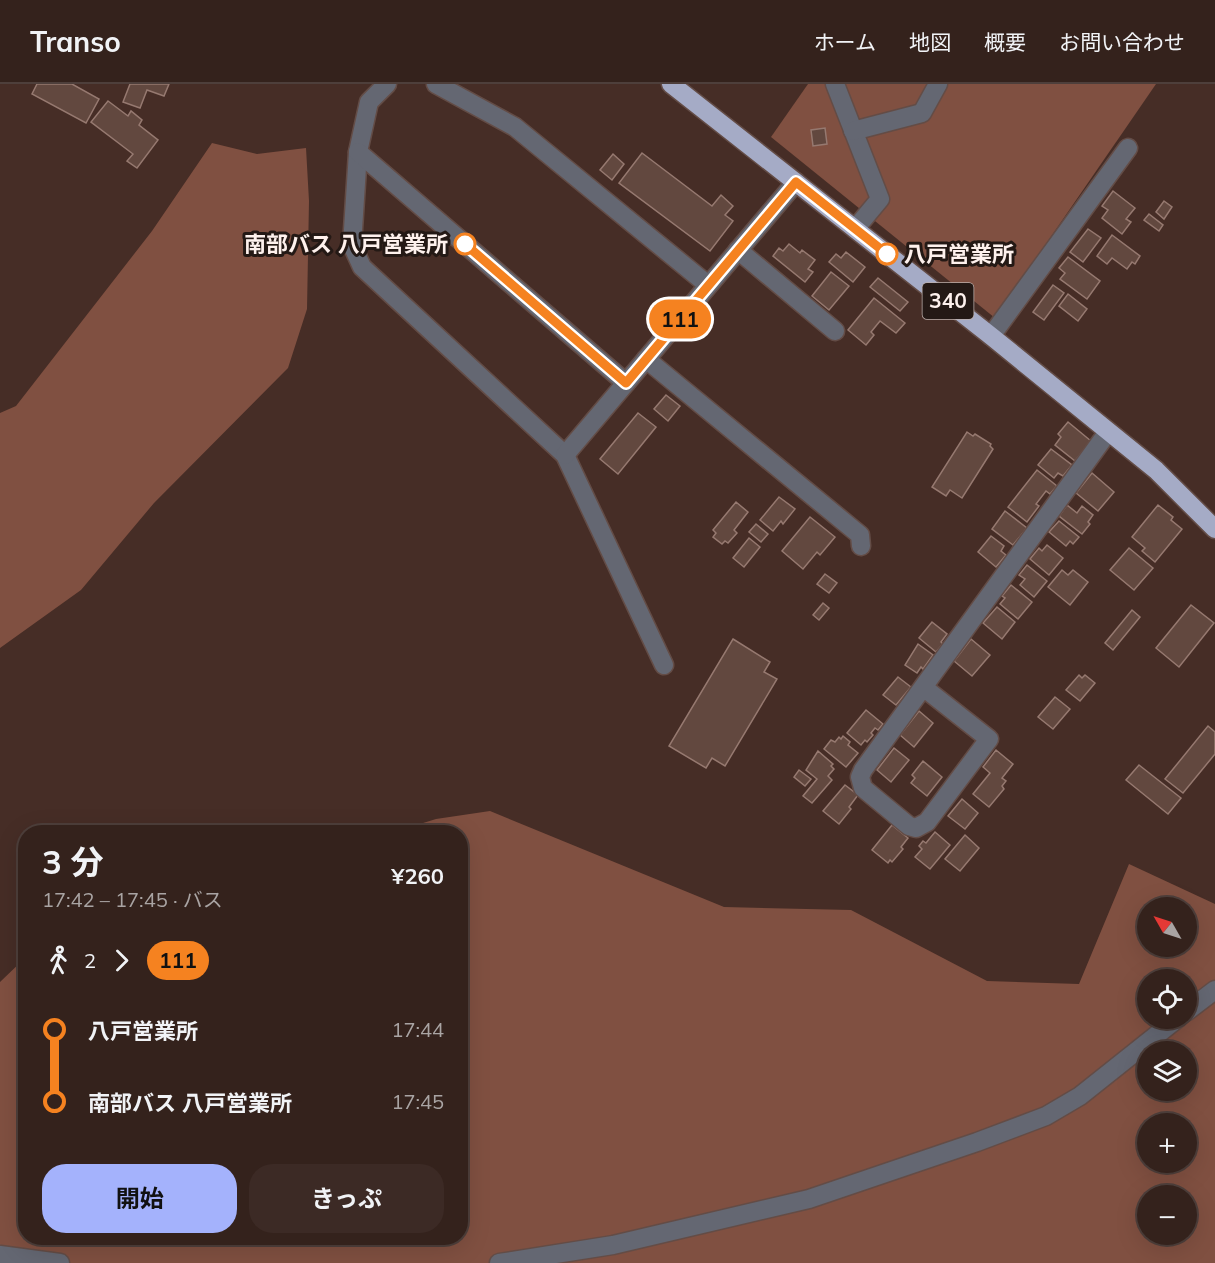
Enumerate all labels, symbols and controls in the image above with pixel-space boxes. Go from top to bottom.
text: Transo [30,24,121,59]
text: ホーム [814,29,876,55]
text: 地図 [909,29,951,55]
text: 概要 [984,29,1026,55]
text: お問い合わせ [1059,29,1185,55]
place label: 南部バス 八戸営業所 [244,230,448,258]
marker: 南部バス 八戸営業所 [454,233,476,255]
place label: 八戸営業所 [904,240,1014,268]
marker: 八戸営業所 [876,243,898,265]
road number: 340 [922,283,974,319]
line badge: 111 [646,300,714,338]
text: 111 [661,306,699,332]
text: 3 分 [42,841,104,882]
text: ¥260 [391,862,444,890]
text: 17:42 – 17:45 · バス [42,887,223,912]
north arrow [1137,897,1197,957]
map controls [1137,897,1197,1245]
icon: walk [42,944,75,977]
icon: forward [105,944,138,977]
text: 111 [159,947,197,973]
text: 2 [84,948,96,973]
button: locate [1137,969,1197,1029]
text: 八戸営業所 [88,1017,198,1045]
text: 17:44 [391,1017,444,1042]
button: layers [1137,1041,1197,1101]
text: 南部バス 八戸営業所 [88,1089,292,1117]
text: 17:45 [391,1089,444,1114]
button: + [1137,1113,1197,1173]
button: 開始 [42,1164,237,1233]
button: きっぷ [249,1164,444,1233]
button: − [1137,1185,1197,1245]

